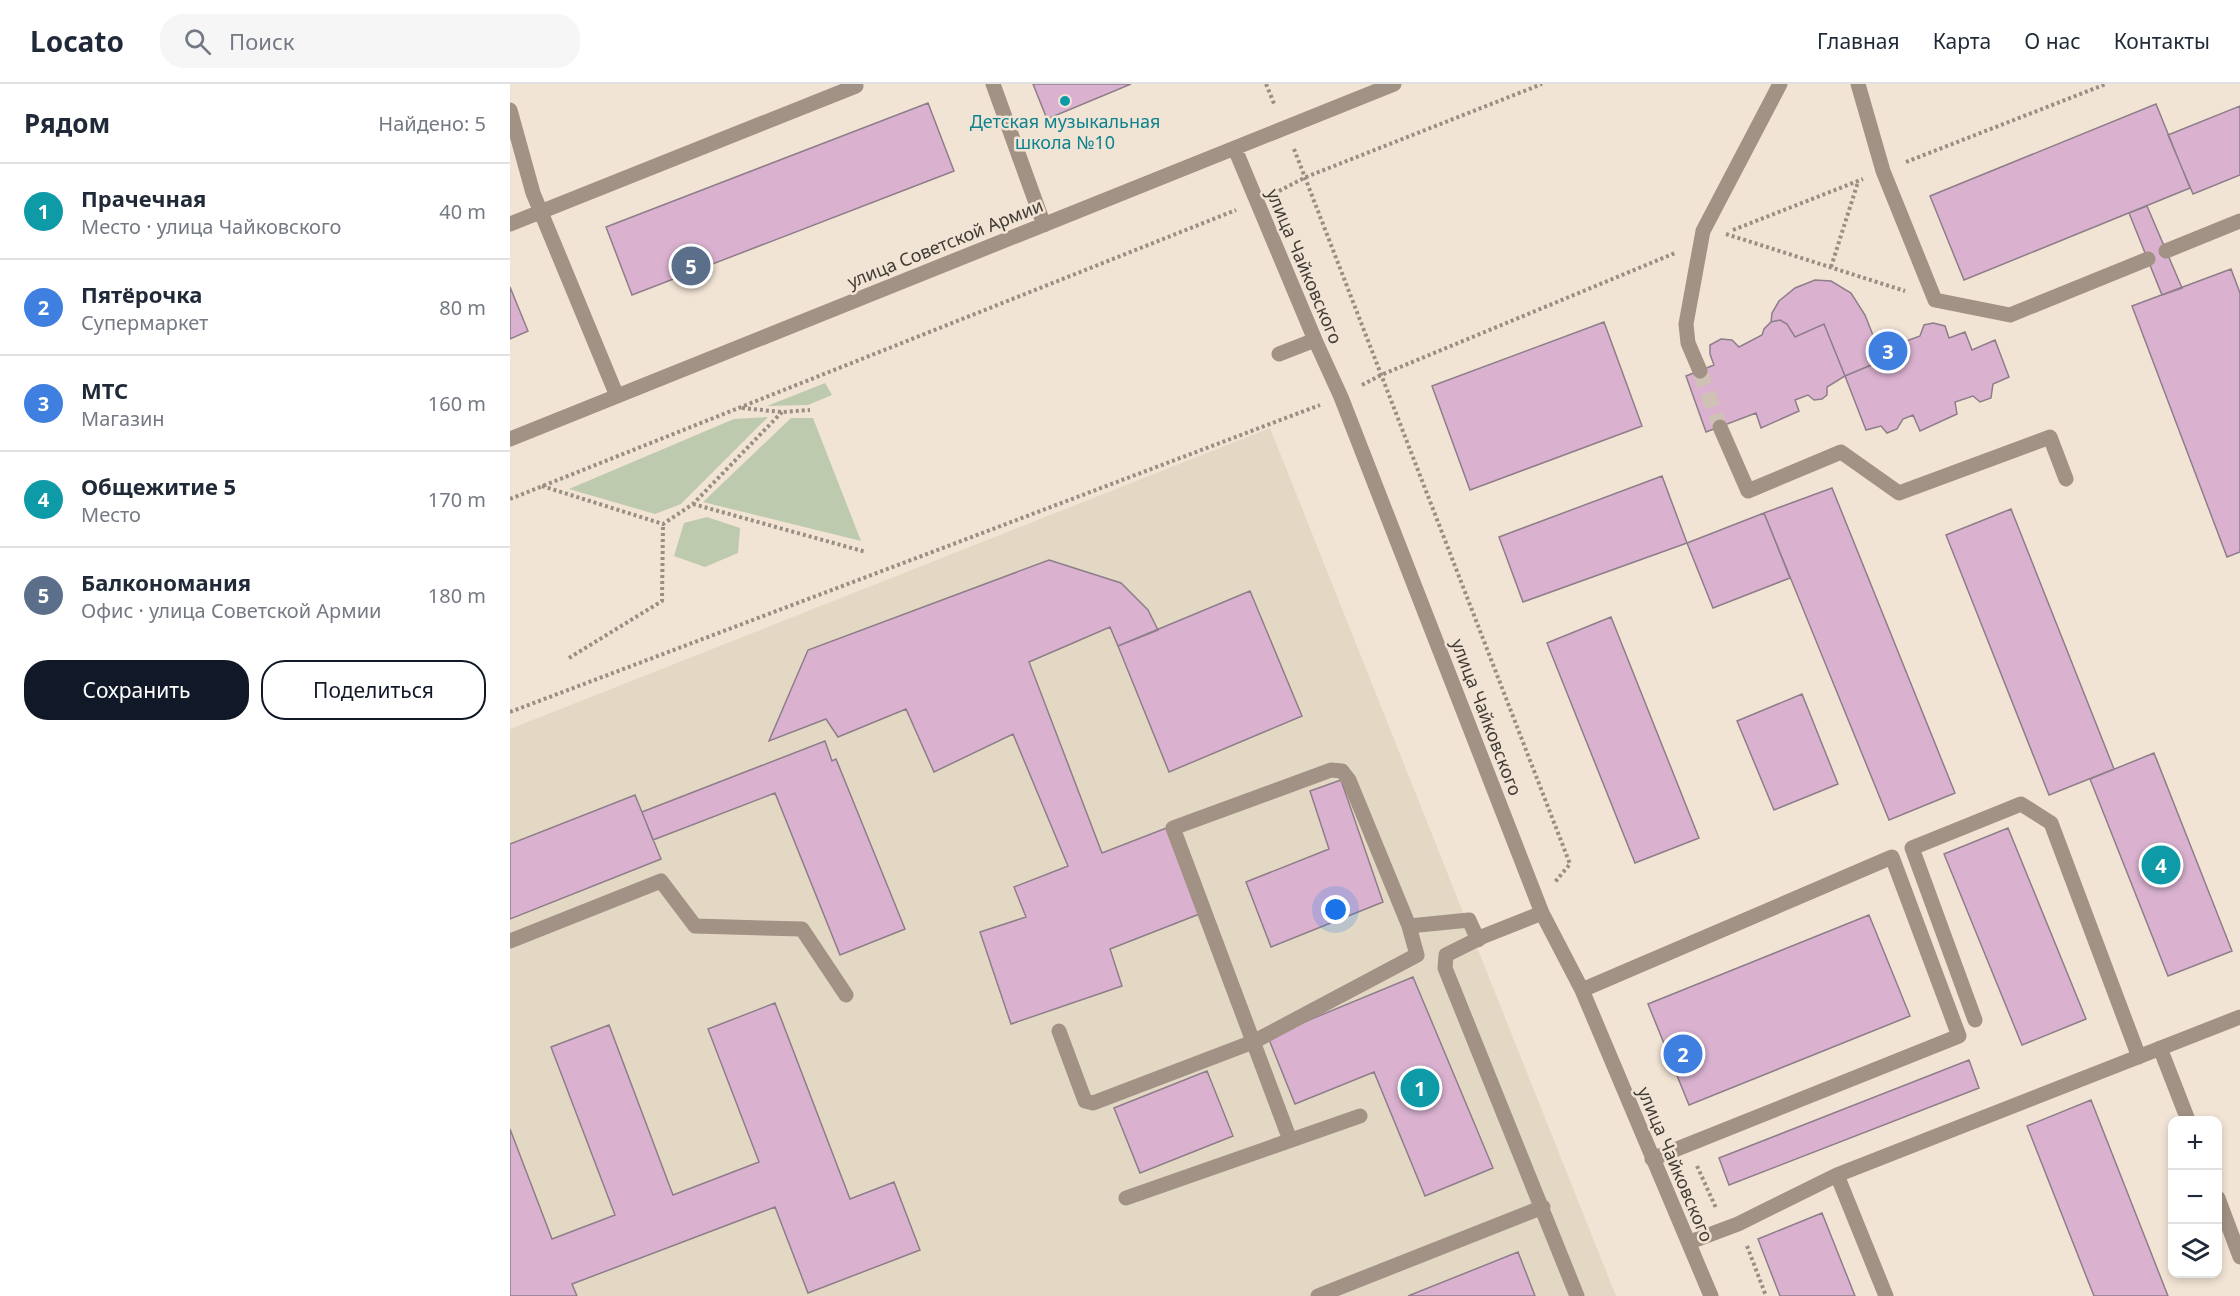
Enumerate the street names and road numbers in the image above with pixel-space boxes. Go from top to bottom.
street label: улица Чайковского [1261,185,1349,347]
street label: улица Советской Армии [844,193,1046,293]
street label: улица Чайковского [1446,635,1528,799]
street label: улица Чайковского [1632,1083,1720,1245]

